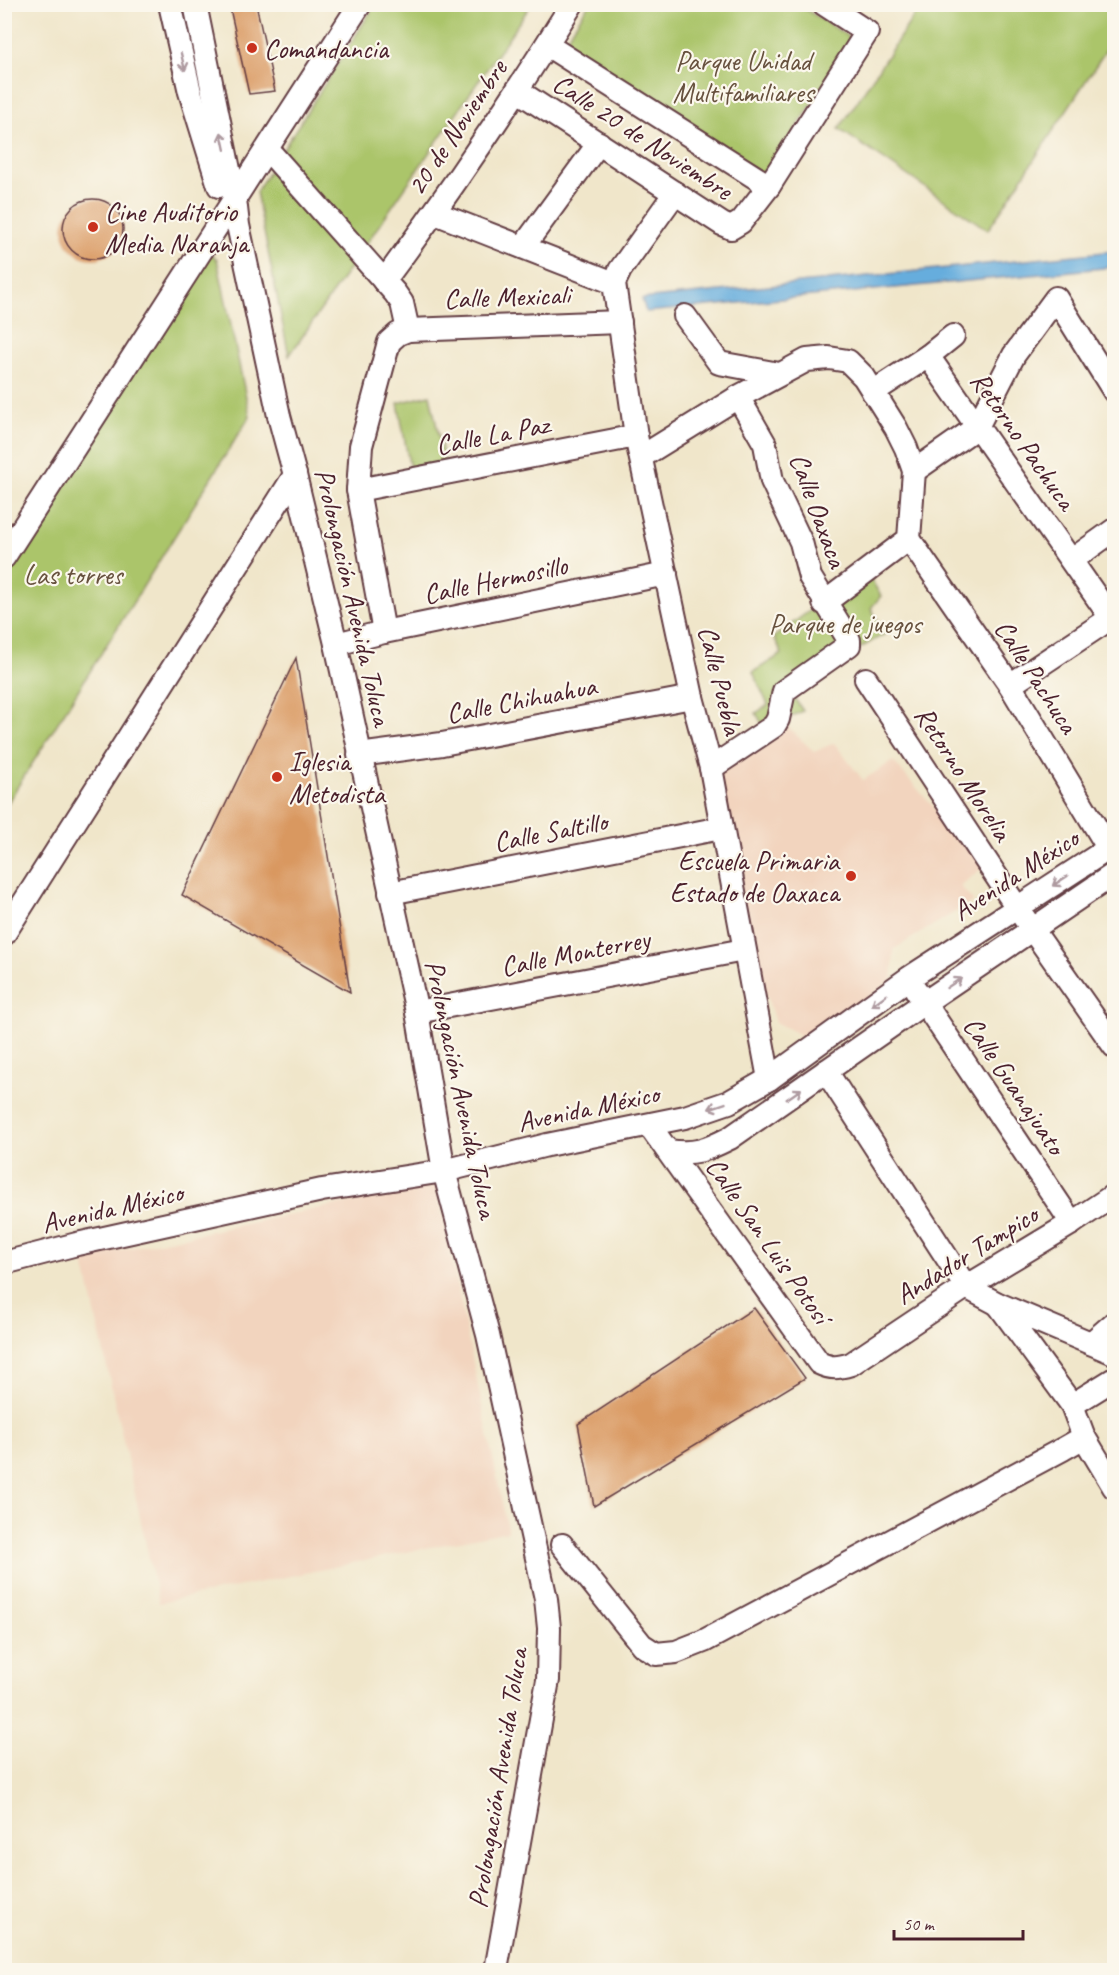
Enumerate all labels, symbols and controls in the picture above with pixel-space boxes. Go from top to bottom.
place label: Comandancia [264,31,390,66]
marker: Comandancia [245,41,259,55]
park label: Parque Unidad Multifamiliares [673,43,816,110]
one-way arrow [178,51,189,71]
street label: 20 de Noviembre [398,51,516,202]
street label: Calle 20 de Noviembre [546,65,741,208]
one-way arrow [217,132,228,152]
place label: Cine Auditorio Media Naranja [105,194,250,261]
marker: Cine Auditorio Media Naranja [86,220,100,234]
street label: Calle Mexicali [443,277,574,316]
street label: Retorno Pachuca [963,364,1086,518]
street label: Calle La Paz [433,406,555,463]
street label: Calle Oaxaca [782,448,856,574]
street label: Prolongación Avenida Toluca [307,465,401,731]
street label: Calle Hermosillo [420,547,572,612]
park label: Las torres [24,557,125,592]
park label: Parque de juegos [769,606,924,641]
street label: Calle Pachuca [987,613,1087,741]
street label: Calle Puebla [690,622,751,740]
street label: Calle Chihuahua [443,667,601,731]
street label: Retorno Morelia [907,699,1021,849]
place label: Iglesia Metodista [289,744,386,811]
marker: Iglesia Metodista [270,770,284,784]
street label: Calle Saltillo [491,803,613,860]
street label: Avenida México [946,819,1088,928]
place label: Escuela Primaria Estado de Oaxaca [670,843,842,910]
marker: Escuela Primaria Estado de Oaxaca [844,869,858,883]
one-way arrow [1052,875,1069,887]
street label: Calle Monterrey [498,920,655,984]
street label: Prolongación Avenida Toluca [417,957,506,1224]
one-way arrow [945,976,962,988]
one-way arrow [872,994,888,1006]
street label: Calle Guanajuato [956,1010,1075,1163]
street label: Avenida México [514,1075,665,1140]
one-way arrow [785,1088,801,1100]
one-way arrow [708,1102,727,1113]
street label: Calle San Luis Potosí [698,1150,842,1335]
street label: Avenida México [38,1174,189,1241]
street label: Andador Tampico [888,1195,1047,1312]
street label: Prolongación Avenida Toluca [460,1643,536,1911]
scale bar [894,1903,1023,1941]
text: 50 m [903,1913,936,1935]

